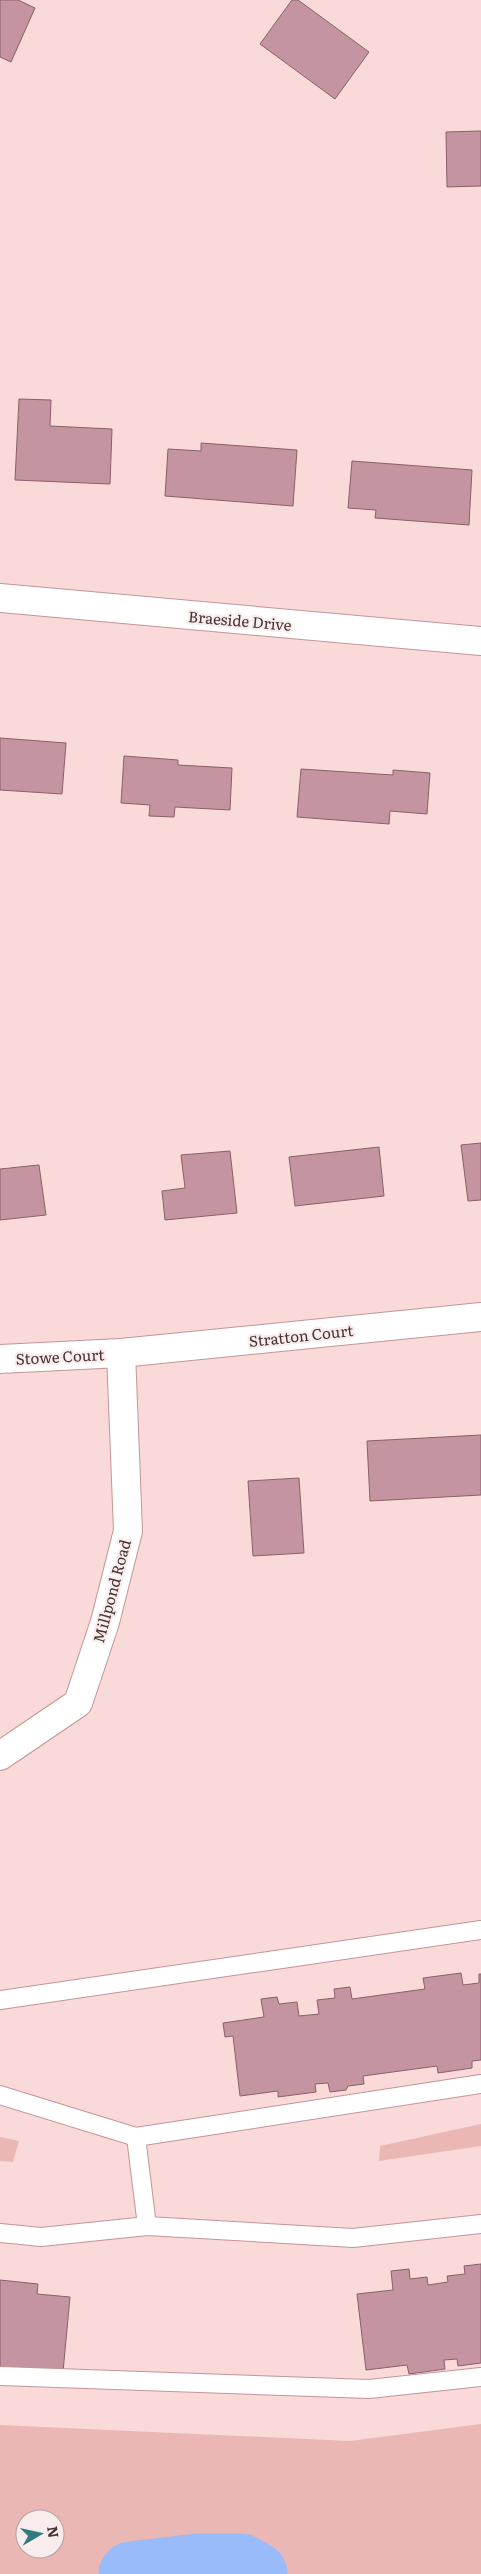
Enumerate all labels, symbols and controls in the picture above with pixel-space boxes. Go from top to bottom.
street label: Braeside Drive [187,604,293,636]
street label: Stratton Court [248,1318,354,1352]
street label: Stowe Court [15,1342,105,1370]
street label: Millpond Road [86,1537,136,1645]
north arrow [15,2509,65,2559]
text: N [43,2524,65,2539]

